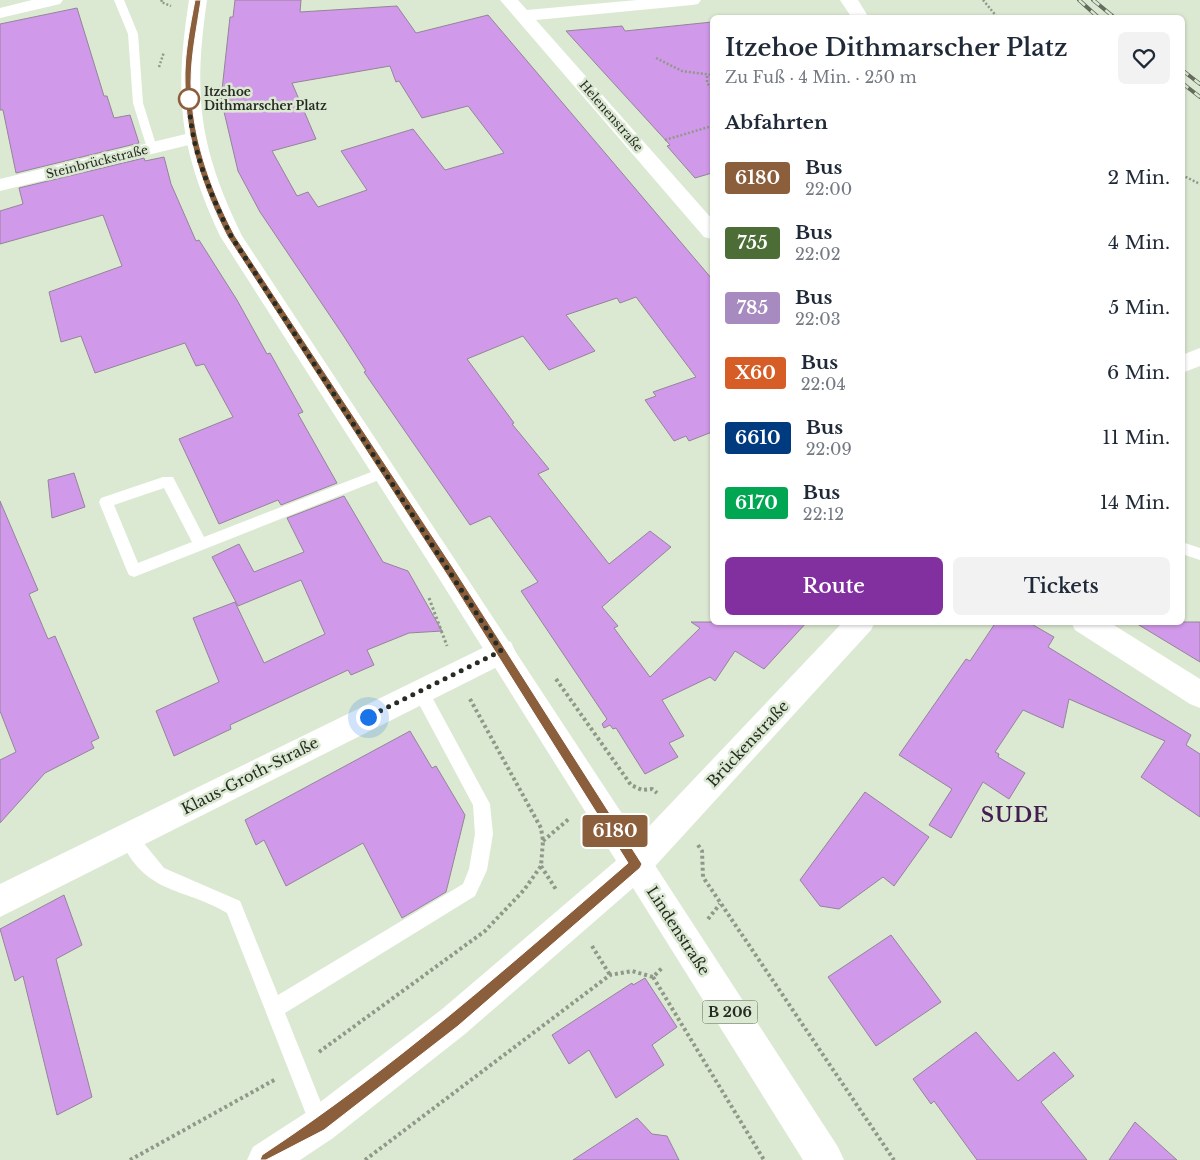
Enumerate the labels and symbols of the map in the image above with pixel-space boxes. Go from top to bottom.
street label: Helenenstraße [576,77,646,154]
place label: Itzehoe Dithmarscher Platz [204,84,327,113]
marker: Itzehoe Dithmarscher Platz [178,88,200,110]
street label: Steinbrückstraße [44,142,149,181]
street label: Brückenstraße [703,697,792,791]
your location [356,705,381,730]
street label: Klaus-Groth-Straße [178,733,321,818]
district label: SUDE [981,803,1049,827]
line badge: 6180 [580,815,650,847]
street label: Lindenstraße [643,883,714,979]
road number: B 206 [702,1000,758,1024]

